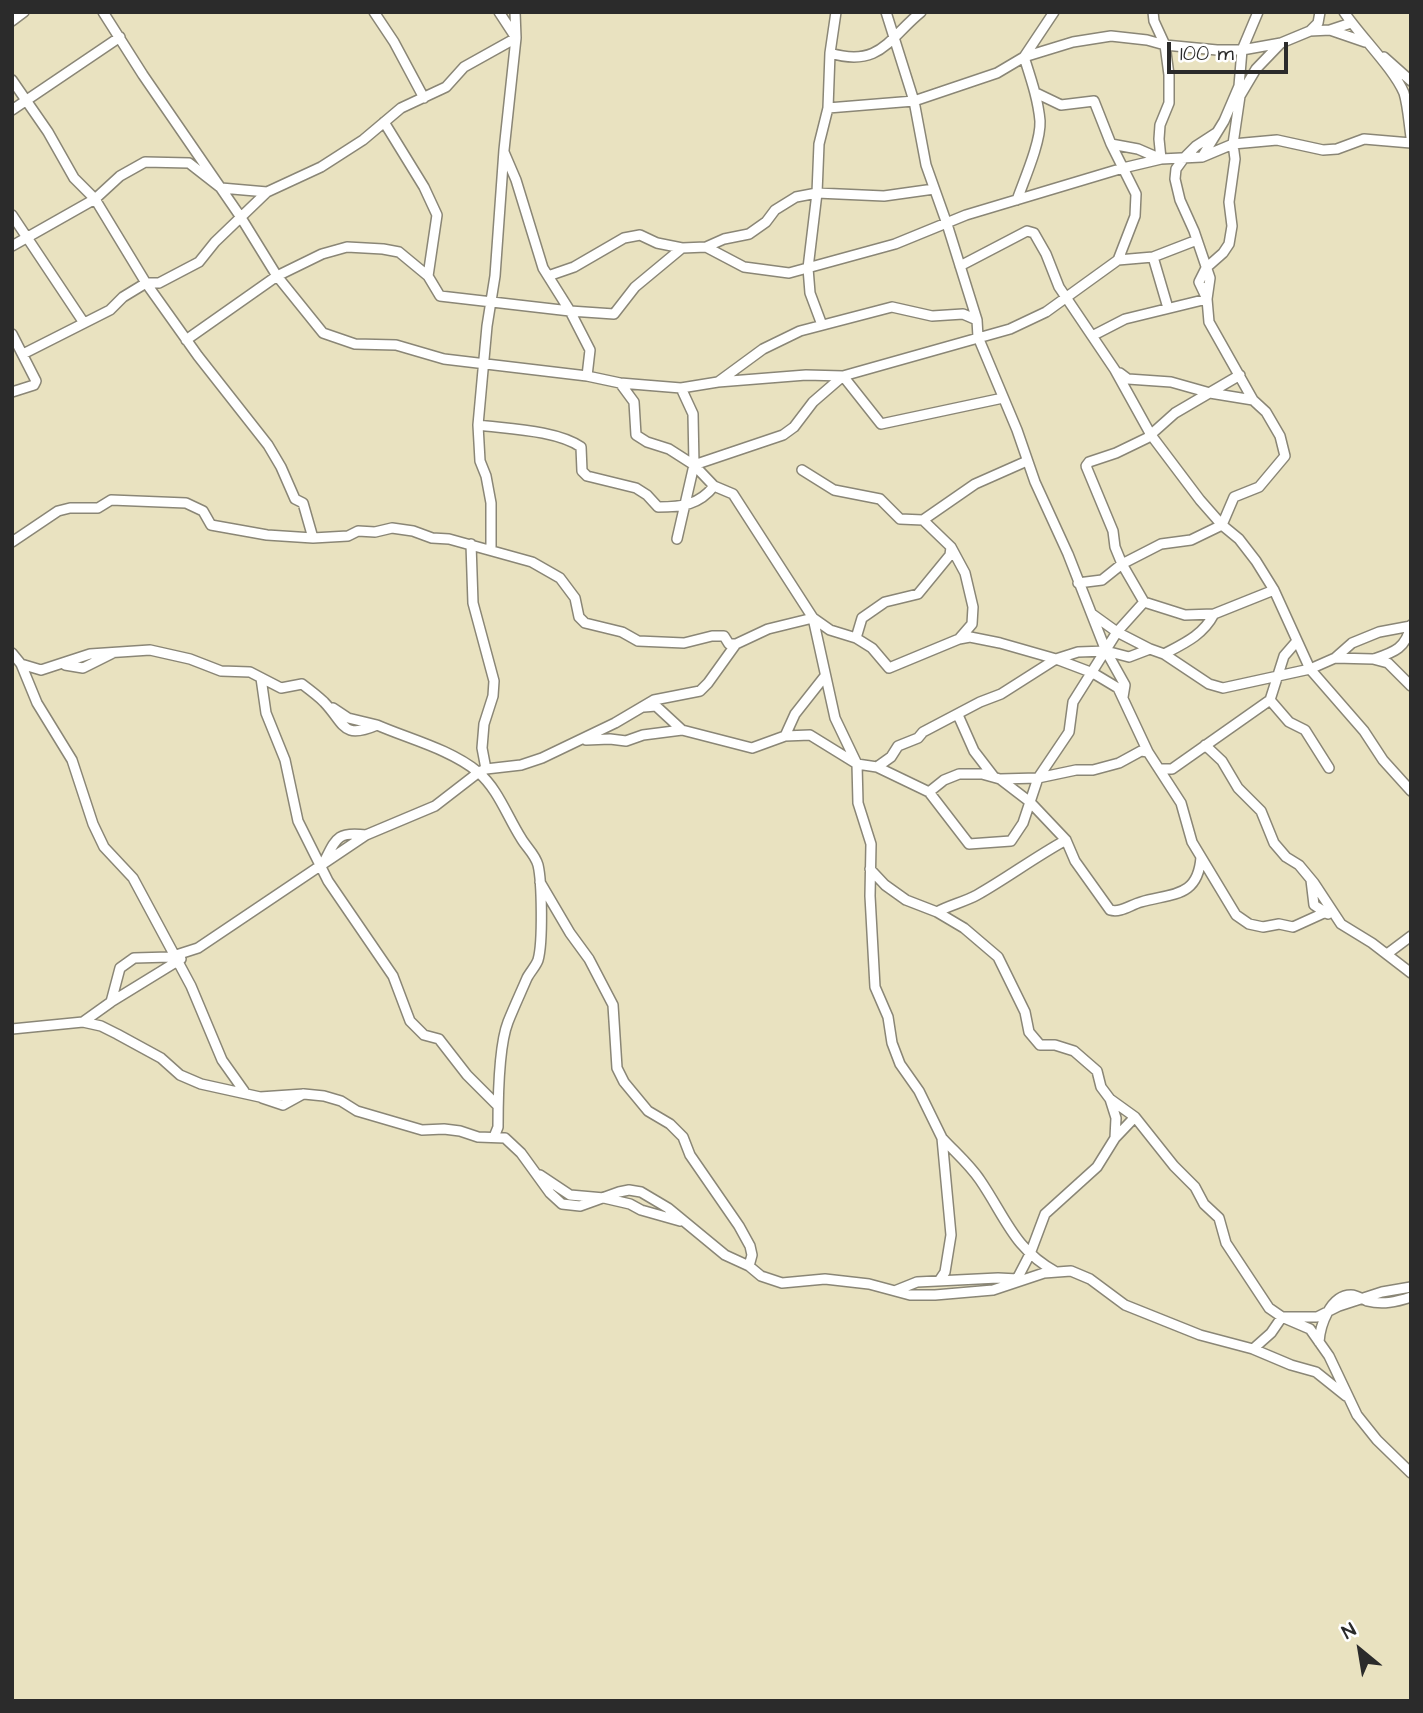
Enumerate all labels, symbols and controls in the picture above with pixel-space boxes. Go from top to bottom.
scale bar [1171,28,1292,72]
text: 100 m [1180,39,1234,68]
north arrow [1325,1615,1395,1685]
text: N [1337,1617,1361,1646]

